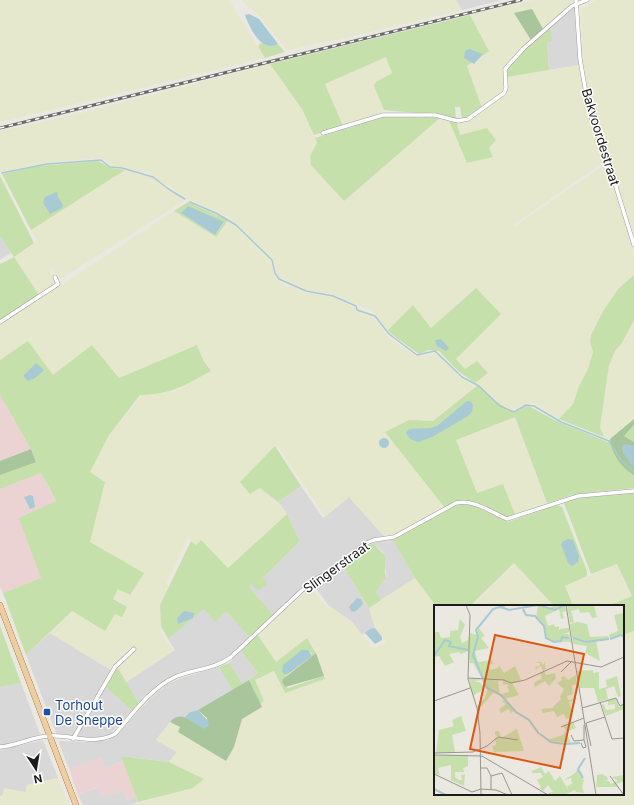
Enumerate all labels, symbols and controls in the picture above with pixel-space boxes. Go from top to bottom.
street label: Bakvoordestraat [579,87,623,187]
street label: Slingerstraat [300,538,372,596]
inset map [434,605,624,795]
place label: Torhout De Sneppe [55,697,123,728]
marker: Torhout De Sneppe [42,707,52,717]
north arrow [16,749,56,789]
text: N [33,771,44,787]

